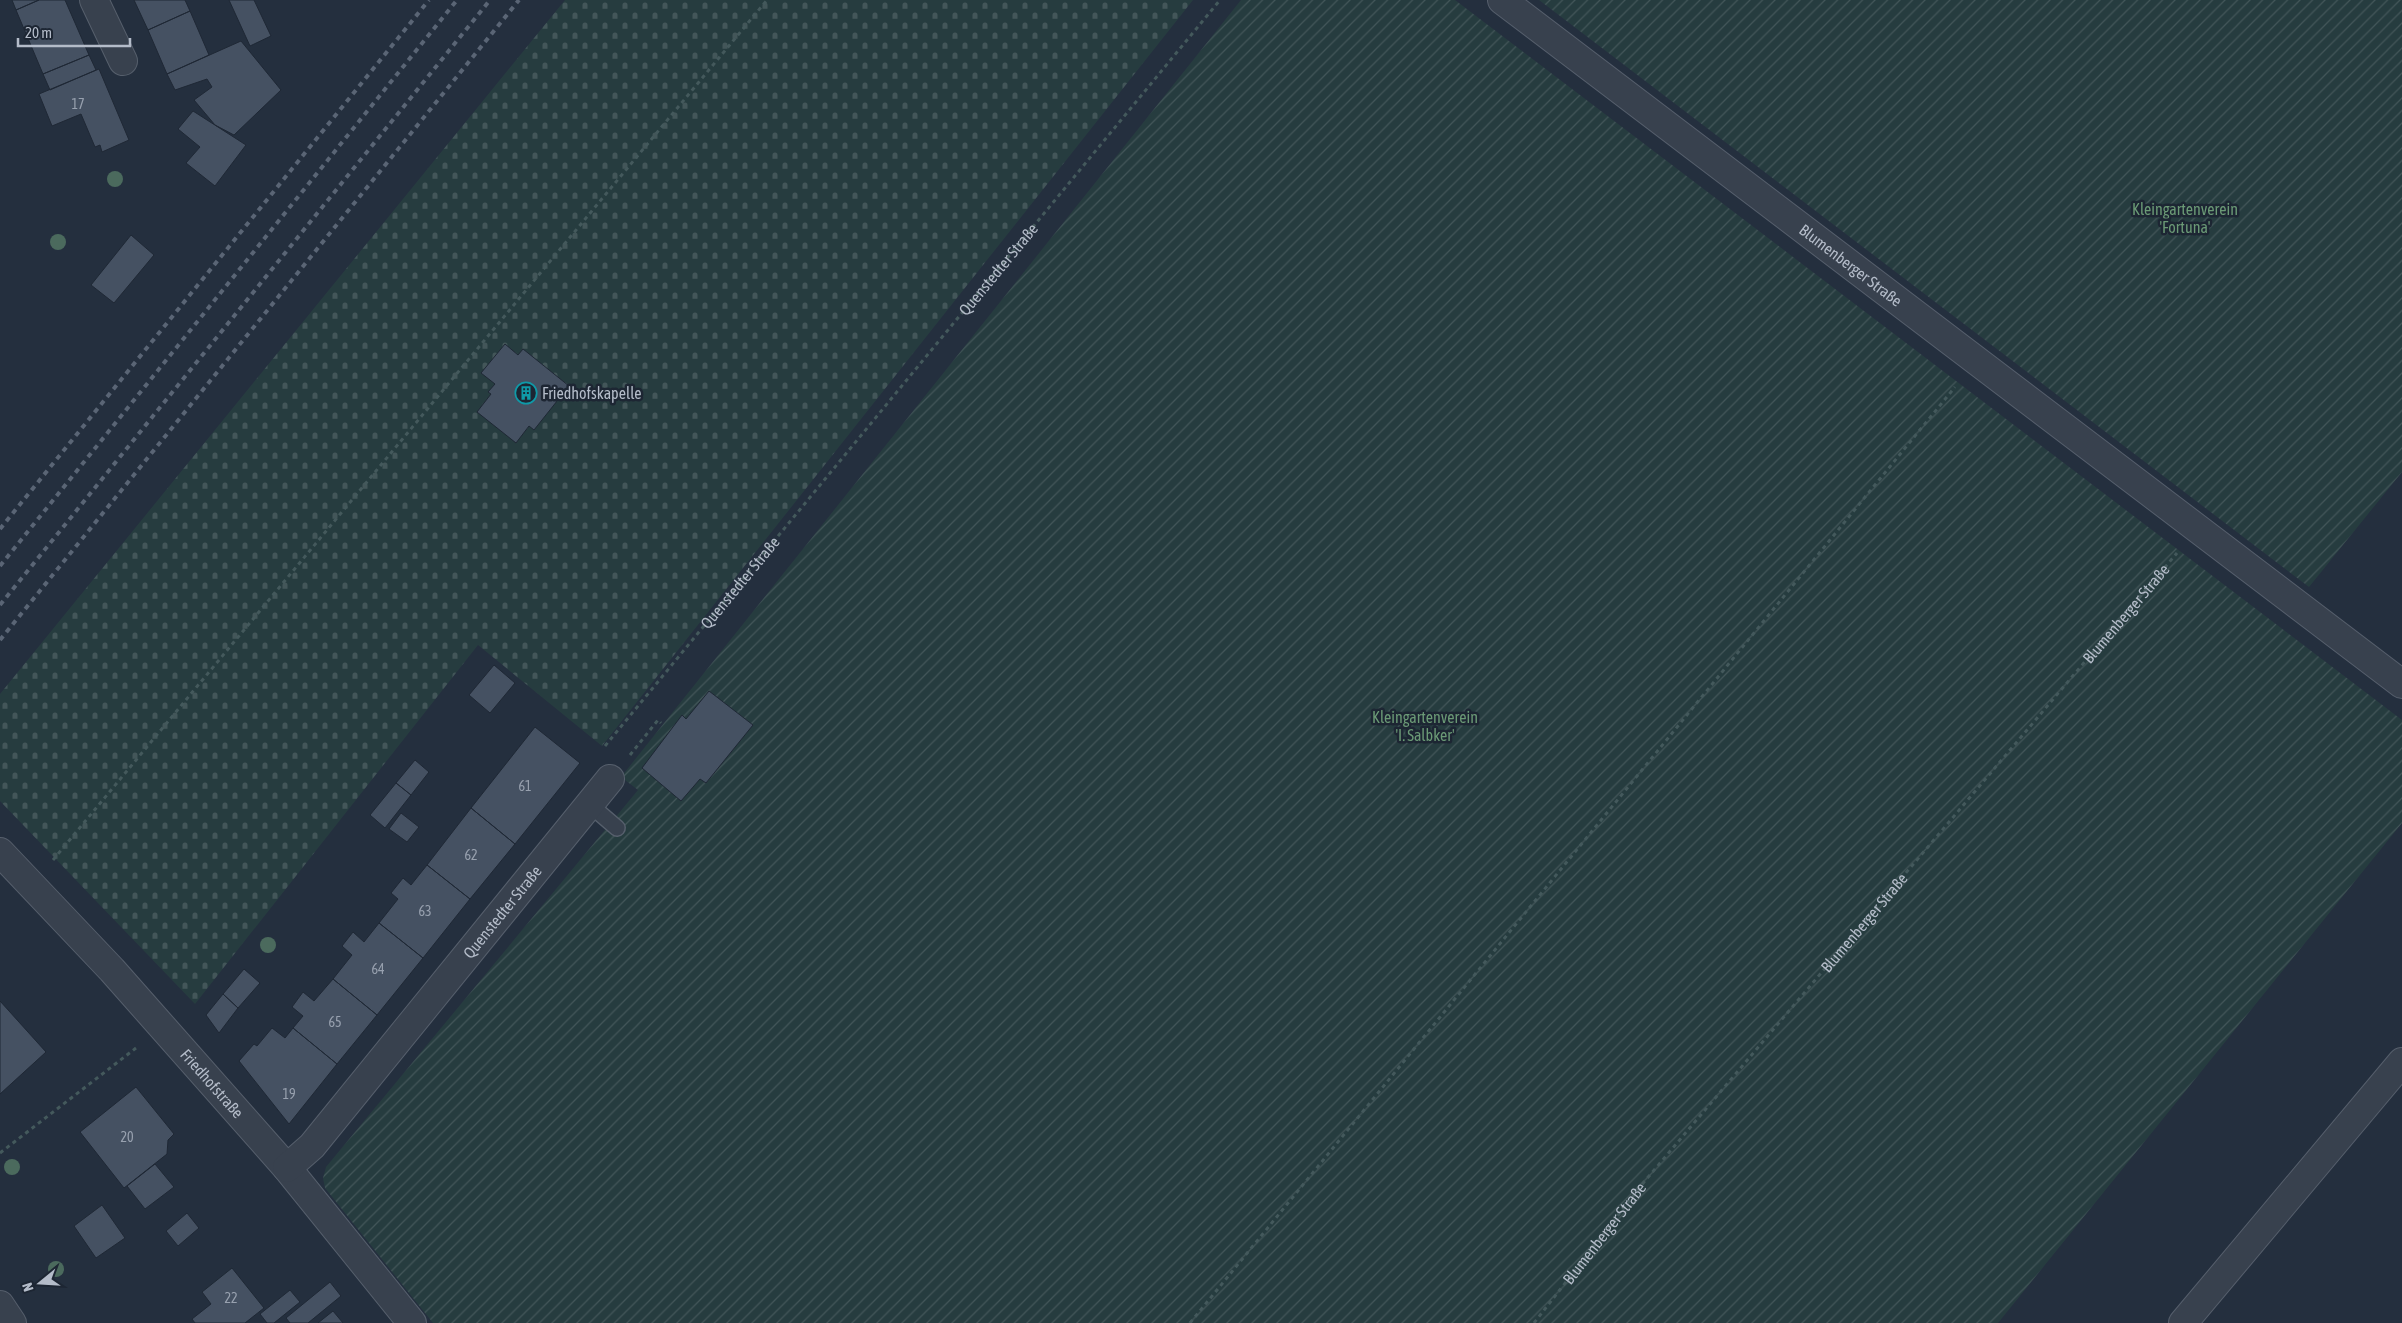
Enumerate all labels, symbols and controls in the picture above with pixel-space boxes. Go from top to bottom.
scale bar [18,15,130,47]
text: 20 m [25,24,52,41]
house number: 17 [71,96,85,112]
park label: Kleingartenverein 'Fortuna' [2132,200,2238,236]
street label: Quenstedter Straße [955,220,1041,319]
street label: Blumenberger Straße [1796,220,1906,310]
building icon: Friedhofskapelle [514,381,538,405]
place label: Friedhofskapelle [542,384,642,403]
street label: Quenstedter Straße [697,533,783,632]
street label: Blumenberger Straße [2079,560,2173,667]
park label: Kleingartenverein 'I. Salbker' [1372,708,1478,744]
house number: 61 [518,778,532,794]
house number: 62 [464,847,478,863]
street label: Quenstedter Straße [459,862,545,962]
street label: Blumenberger Straße [1817,869,1911,976]
house number: 63 [418,903,432,919]
house number: 64 [371,961,385,977]
house number: 65 [328,1014,342,1030]
street label: Friedhofstraße [177,1045,247,1122]
house number: 19 [282,1086,296,1102]
house number: 20 [120,1129,134,1145]
street label: Blumenberger Straße [1559,1179,1649,1288]
north arrow [15,1258,65,1308]
text: N [19,1281,37,1293]
house number: 22 [224,1290,238,1306]

